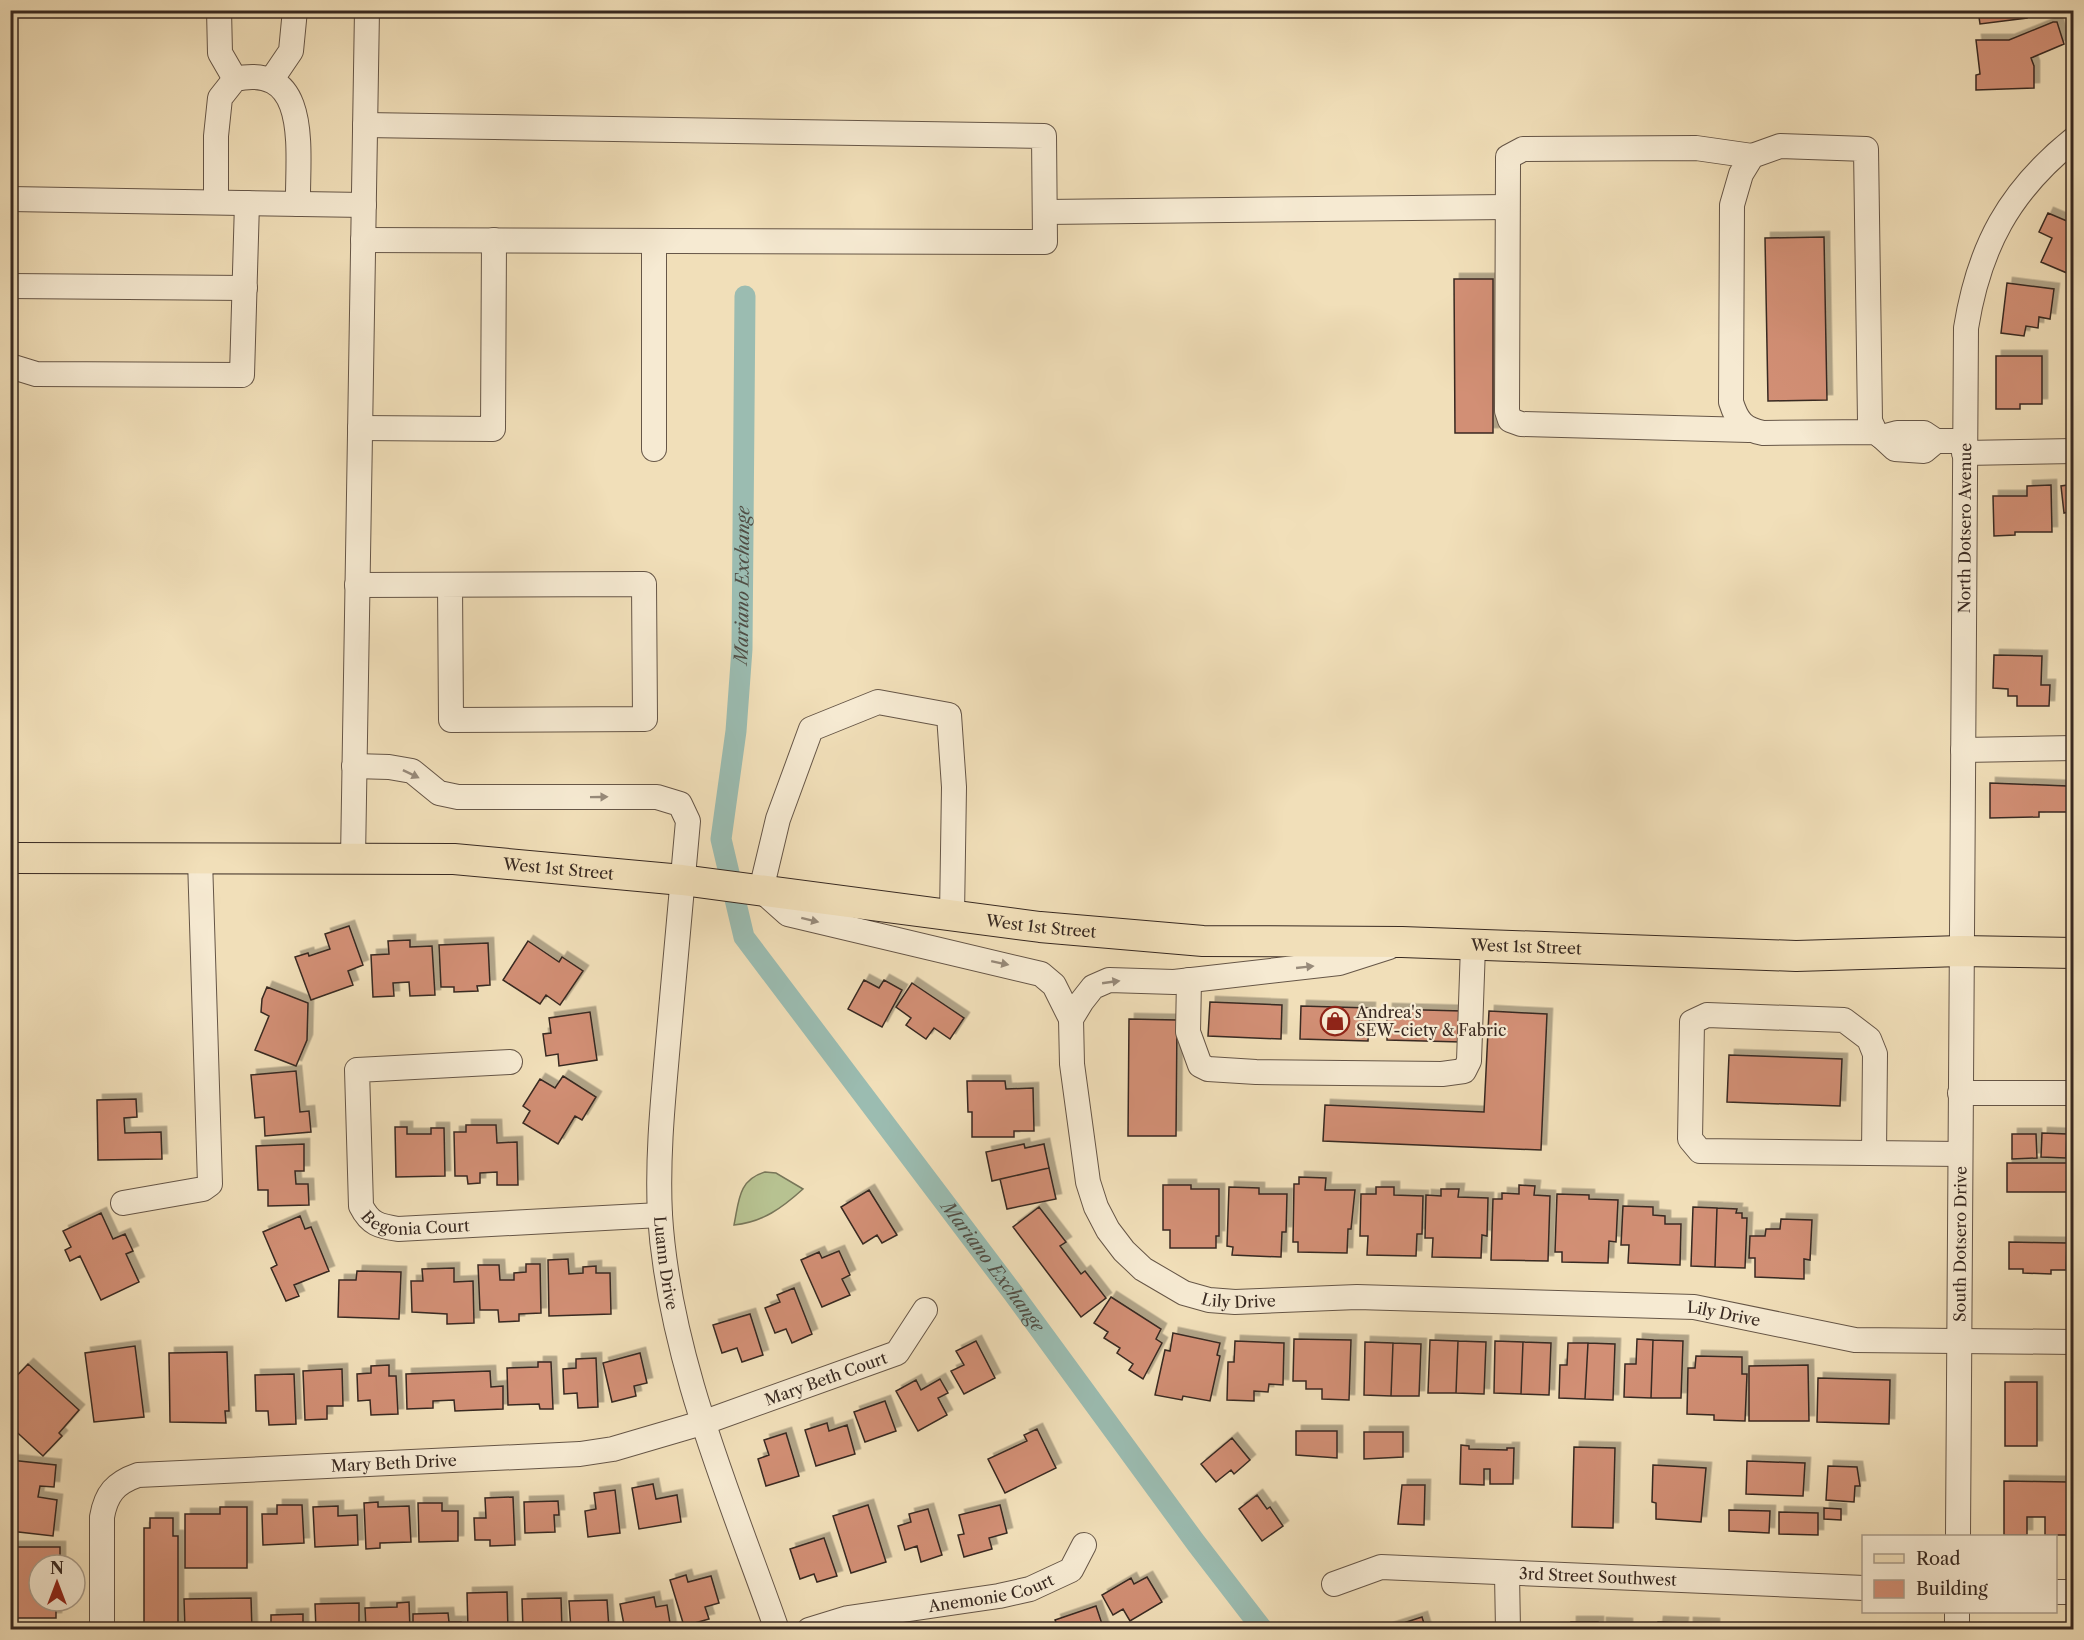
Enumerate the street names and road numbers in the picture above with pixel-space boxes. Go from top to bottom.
street label: North Dotsero Avenue [1954,443,1975,613]
street label: West 1st Street [501,853,615,884]
street label: West 1st Street [984,910,1097,942]
street label: West 1st Street [1470,934,1582,958]
street label: South Dotsero Drive [1949,1166,1970,1322]
street label: Begonia Court [357,1206,471,1239]
street label: Luann Drive [650,1215,683,1312]
street label: Lily Drive [1199,1288,1276,1312]
street label: Lily Drive [1687,1297,1762,1330]
street label: Mary Beth Court [762,1347,890,1410]
street label: Mary Beth Drive [331,1450,457,1476]
street label: 3rd Street Southwest [1519,1563,1677,1590]
street label: Anemonie Court [926,1569,1057,1616]

